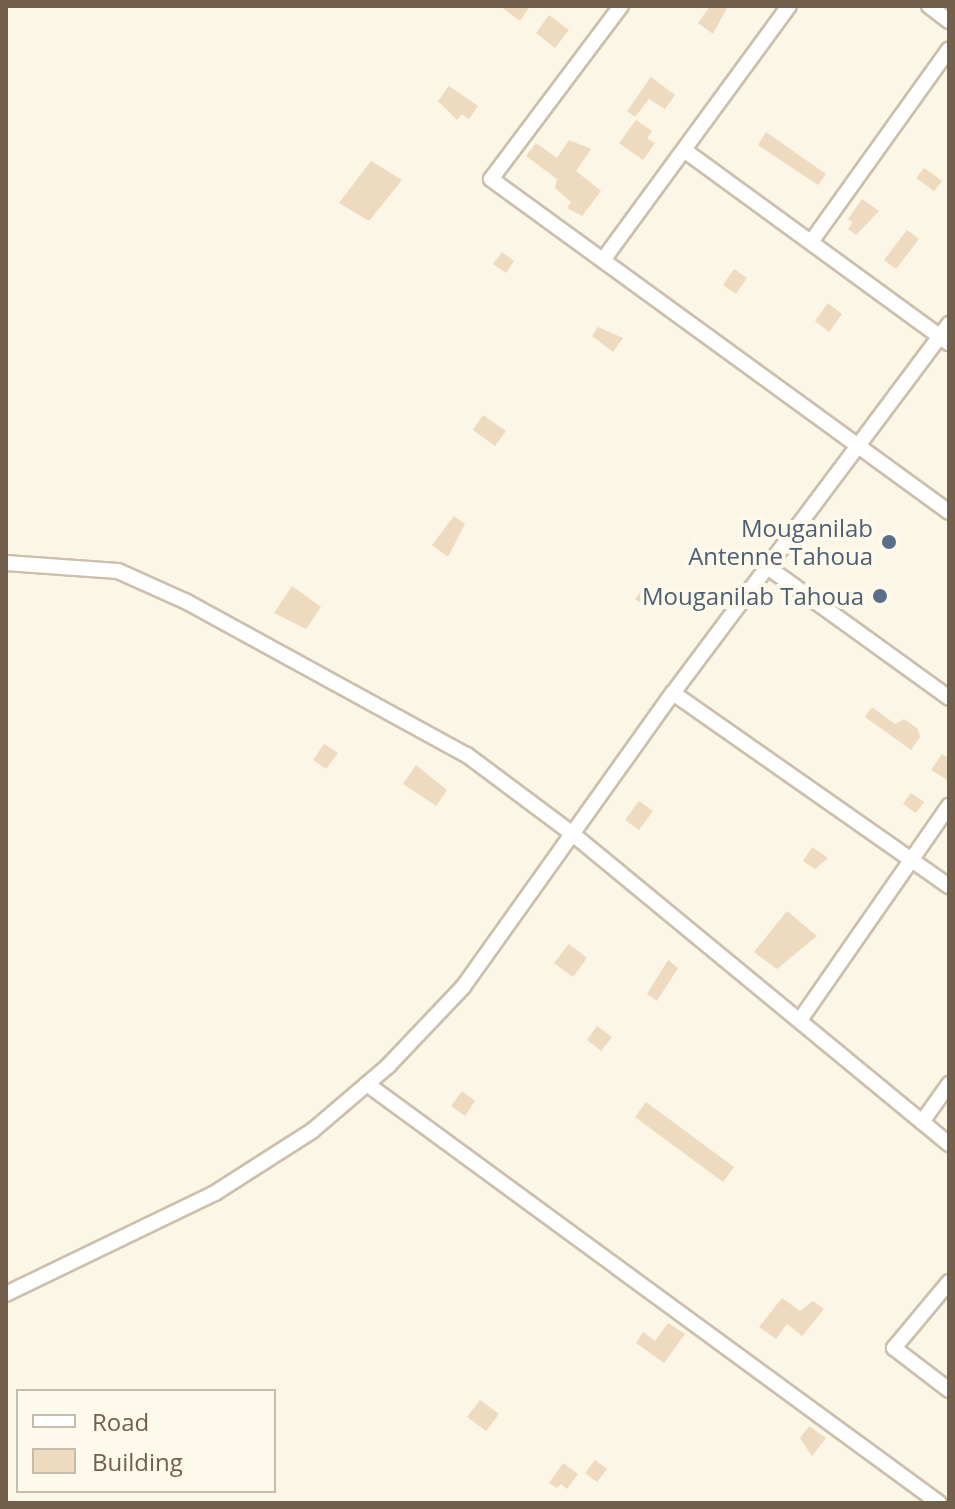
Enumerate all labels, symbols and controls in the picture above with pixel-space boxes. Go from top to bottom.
place label: Mouganilab Antenne Tahoua [688,514,873,570]
marker: Mouganilab Antenne Tahoua [880,533,898,551]
place label: Mouganilab Tahoua [642,582,864,610]
marker: Mouganilab Tahoua [871,587,889,605]
legend [16,1389,276,1493]
text: Road [92,1405,149,1438]
text: Building [92,1445,183,1478]

